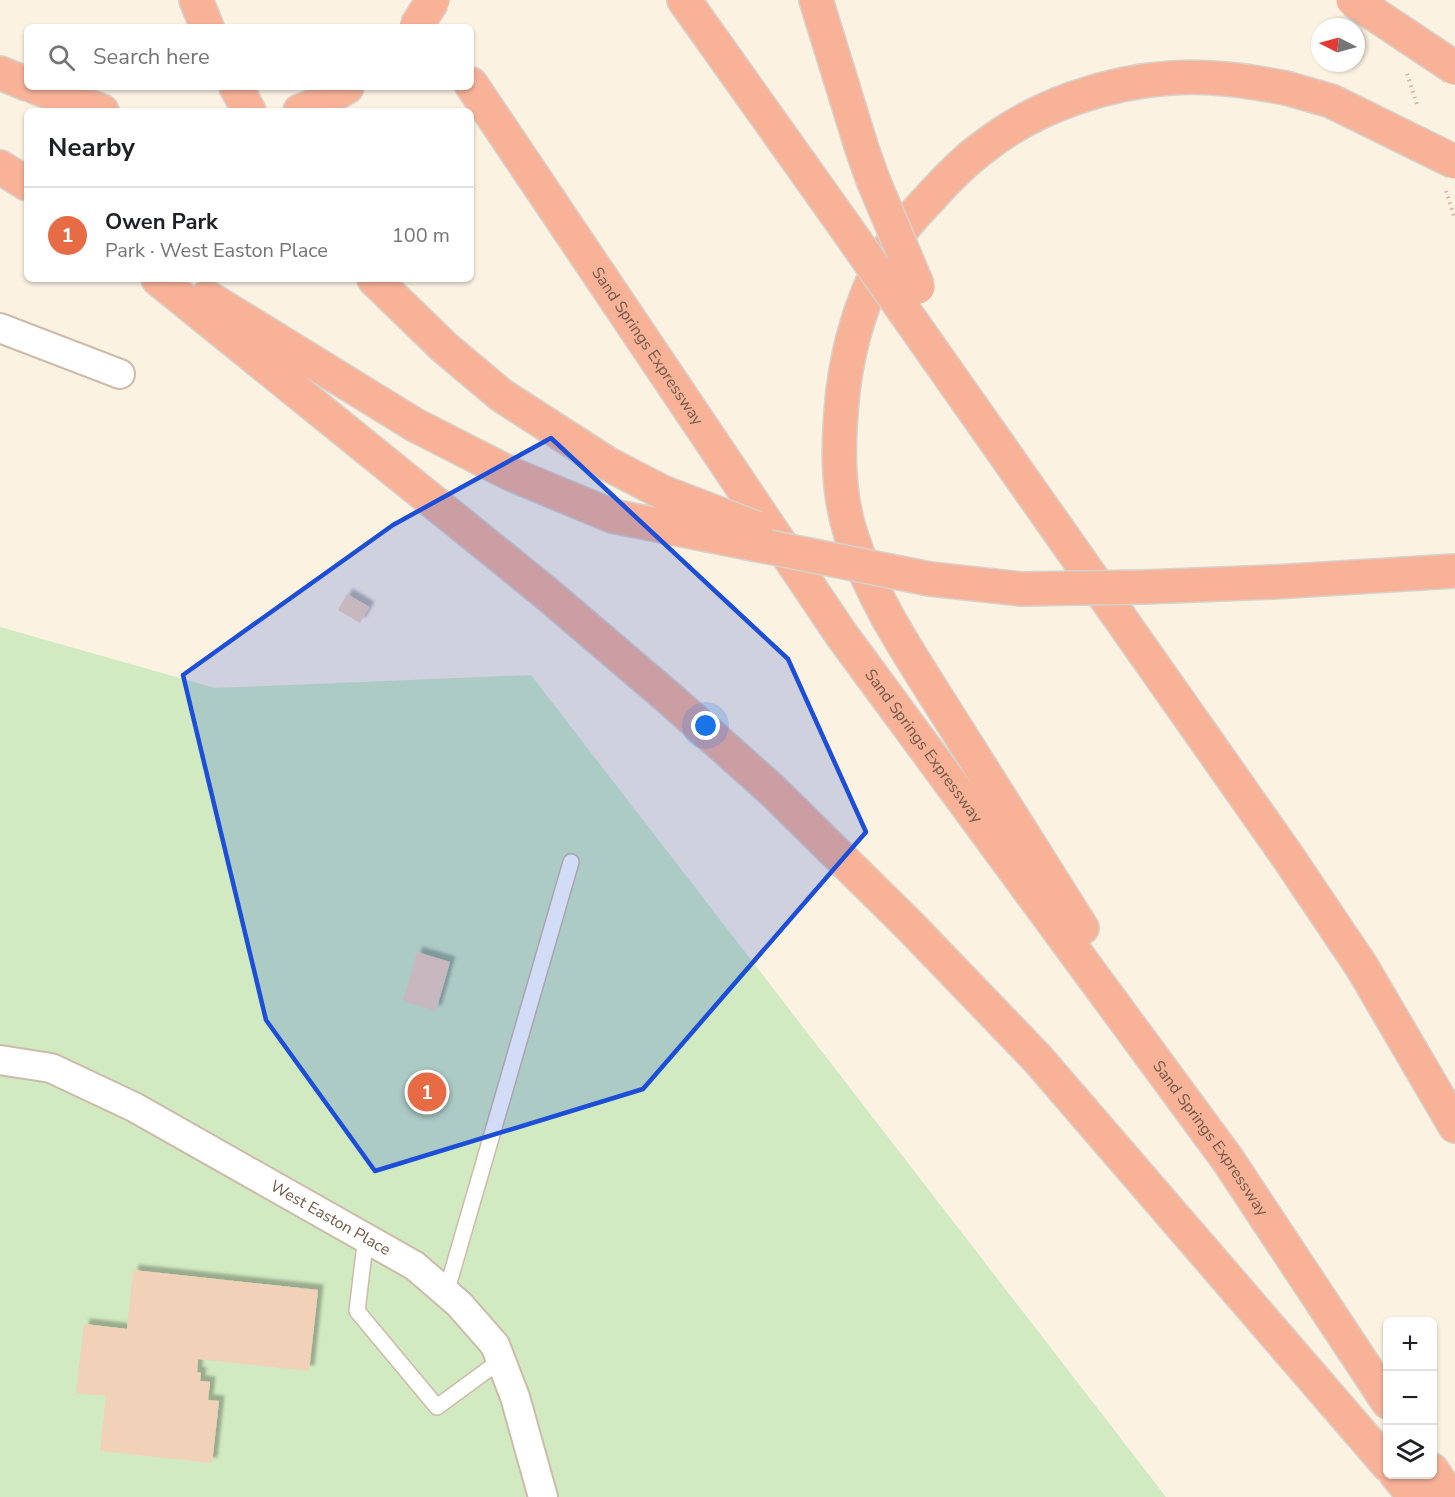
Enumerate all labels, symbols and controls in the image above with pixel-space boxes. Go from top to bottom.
north arrow [1311,18,1365,72]
search box [24,24,474,90]
icon: search [45,41,78,74]
text: Search here [93,42,210,72]
text: Nearby [48,130,135,165]
text: Owen Park [105,207,218,237]
text: 1 [62,222,74,249]
text: 100 m [392,222,450,249]
text: Park · West Easton Place [105,237,328,264]
street label: Sand Springs Expressway [586,263,709,430]
street label: Sand Springs Expressway [859,665,988,828]
your location [691,711,720,740]
street label: Sand Springs Expressway [1147,1056,1274,1221]
pin: 1 [408,1070,446,1114]
street label: West Easton Place [266,1175,394,1261]
map controls [1383,1317,1437,1479]
button: + [1383,1317,1437,1371]
button: − [1383,1371,1437,1425]
button: layers [1383,1425,1437,1479]

